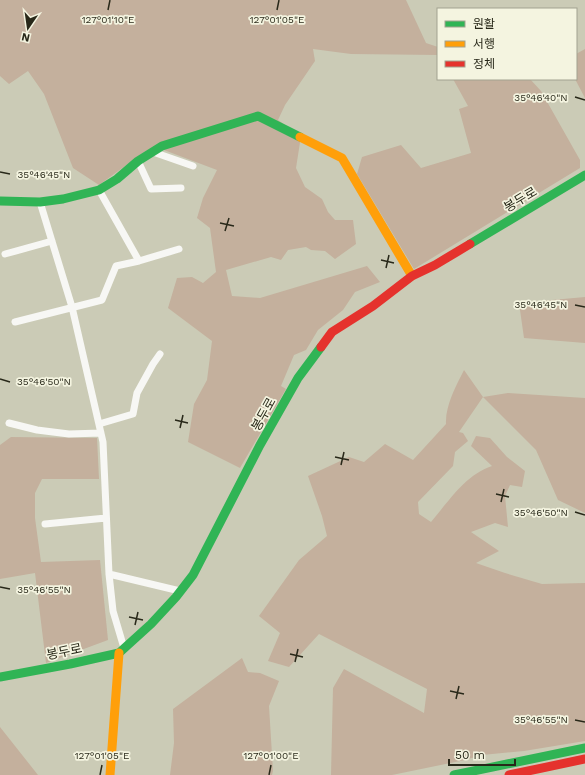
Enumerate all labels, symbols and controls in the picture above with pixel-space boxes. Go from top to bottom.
north arrow [8,8,48,48]
legend [437,8,577,80]
text: 127°01'10"E [82,14,134,25]
text: 127°01'05"E [250,14,304,25]
text: 원활 [473,17,495,31]
text: N [20,30,31,45]
text: 서행 [473,37,495,51]
text: 정체 [473,57,495,71]
text: 35°46'40"N [514,92,568,103]
text: 35°46'45"N [18,169,70,180]
street label: 봉두로 [501,184,540,215]
text: 35°46'45"N [515,299,567,310]
text: 35°46'50"N [17,376,71,387]
street label: 봉두로 [248,395,279,434]
text: 35°46'50"N [514,507,568,518]
text: 35°46'55"N [17,584,71,595]
street label: 봉두로 [45,640,83,663]
text: 35°46'55"N [514,714,568,725]
scale bar [449,741,515,767]
text: 50 m [455,748,485,762]
text: 127°01'05"E [75,750,129,761]
text: 127°01'00"E [243,750,299,761]

